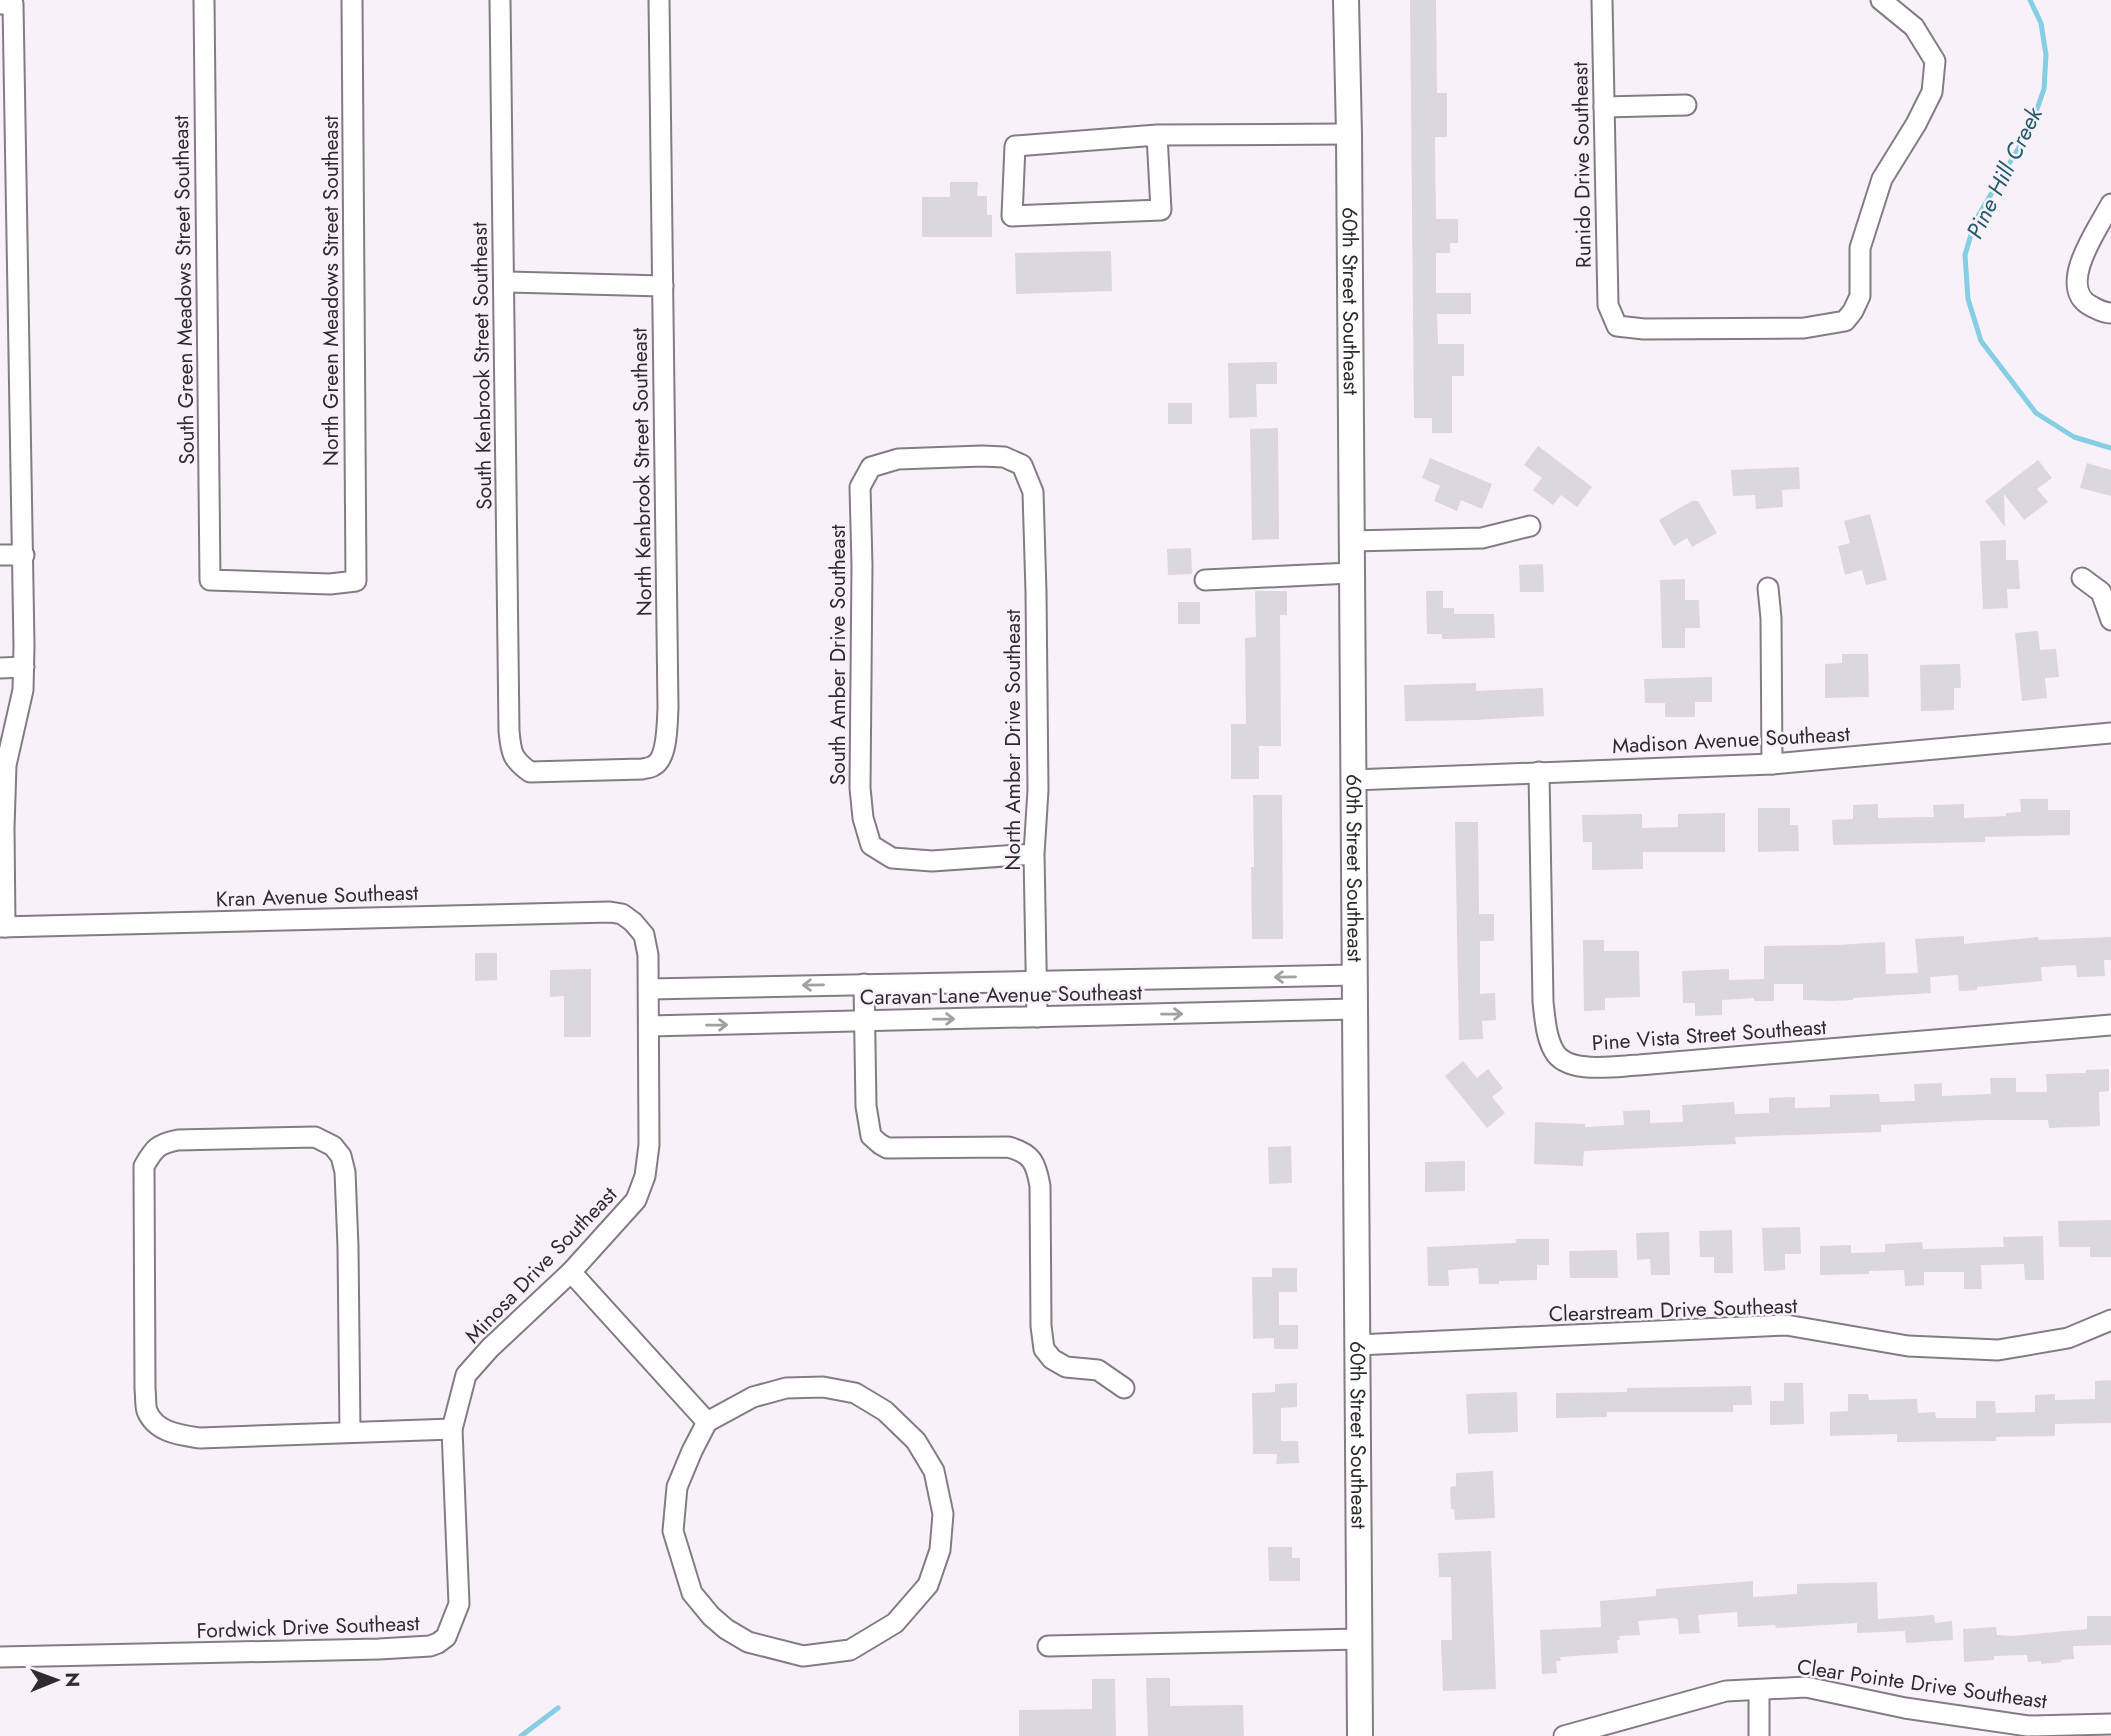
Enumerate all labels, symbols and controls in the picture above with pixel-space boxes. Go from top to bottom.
street label: Runido Drive Southeast [1565,62,1599,268]
water label: Pine Hill Creek [1957,100,2051,245]
street label: South Green Meadows Street Southeast [166,115,202,465]
street label: North Green Meadows Street Southeast [316,116,346,466]
street label: 60th Street Southeast [1335,207,1366,395]
street label: South Kenbrook Street Southeast [464,222,500,510]
street label: North Kenbrook Street Southeast [624,327,660,617]
street label: South Amber Drive Southeast [823,525,853,785]
street label: North Amber Drive Southeast [998,609,1028,871]
street label: Madison Avenue Southeast [1611,719,1851,761]
street label: 60th Street Southeast [1338,774,1370,962]
street label: Kran Avenue Southeast [215,877,419,915]
one-way arrow [1274,970,1297,984]
street label: Caravan Lane Avenue Southeast [860,978,1142,1012]
one-way arrow [802,979,825,992]
one-way arrow [1160,1007,1183,1020]
one-way arrow [933,1012,956,1026]
street label: Pine Vista Street Southeast [1591,1012,1827,1058]
one-way arrow [705,1018,728,1031]
street label: Minosa Drive Southeast [458,1180,624,1350]
street label: Clearstream Drive Southeast [1548,1291,1798,1329]
street label: 60th Street Southeast [1342,1341,1374,1529]
street label: Fordwick Drive Southeast [196,1608,420,1646]
north arrow [21,1645,91,1715]
street label: Clear Pointe Drive Southeast [1795,1652,2049,1716]
text: N [59,1672,86,1687]

